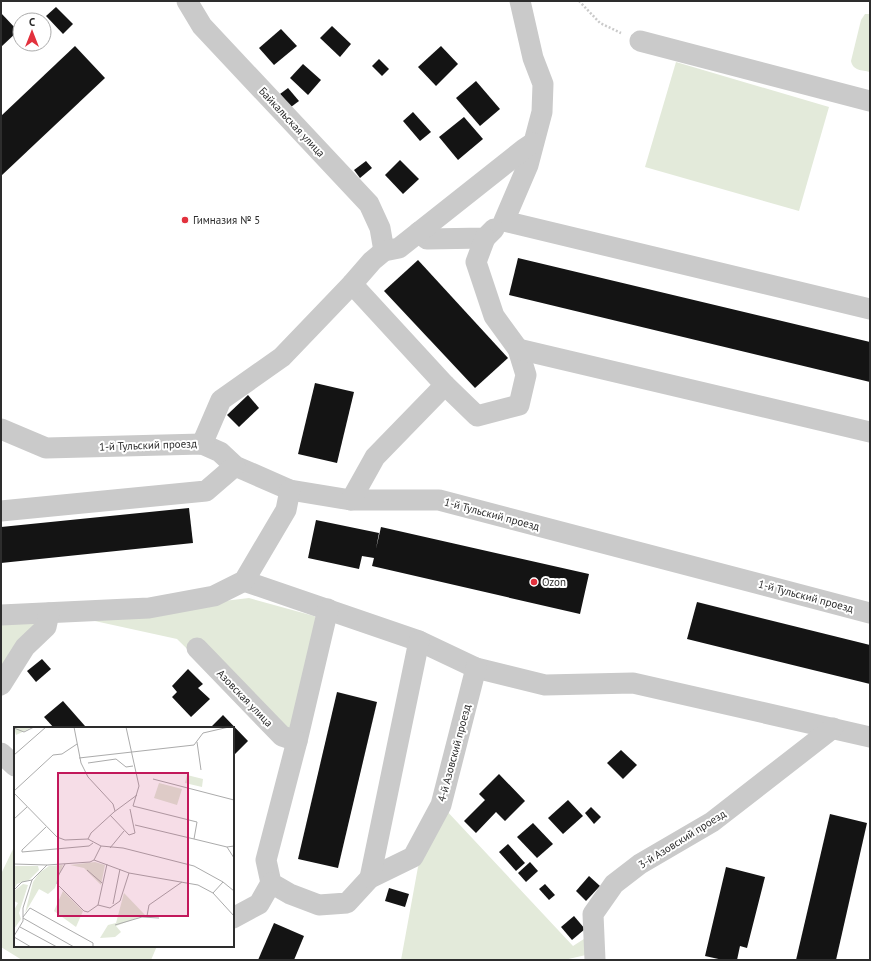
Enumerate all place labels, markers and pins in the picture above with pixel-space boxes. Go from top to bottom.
place label: Гимназия № 5 [193,213,260,227]
marker: Гимназия № 5 [180,215,190,225]
place label: Ozon [542,575,566,589]
marker: Ozon [529,577,539,587]

